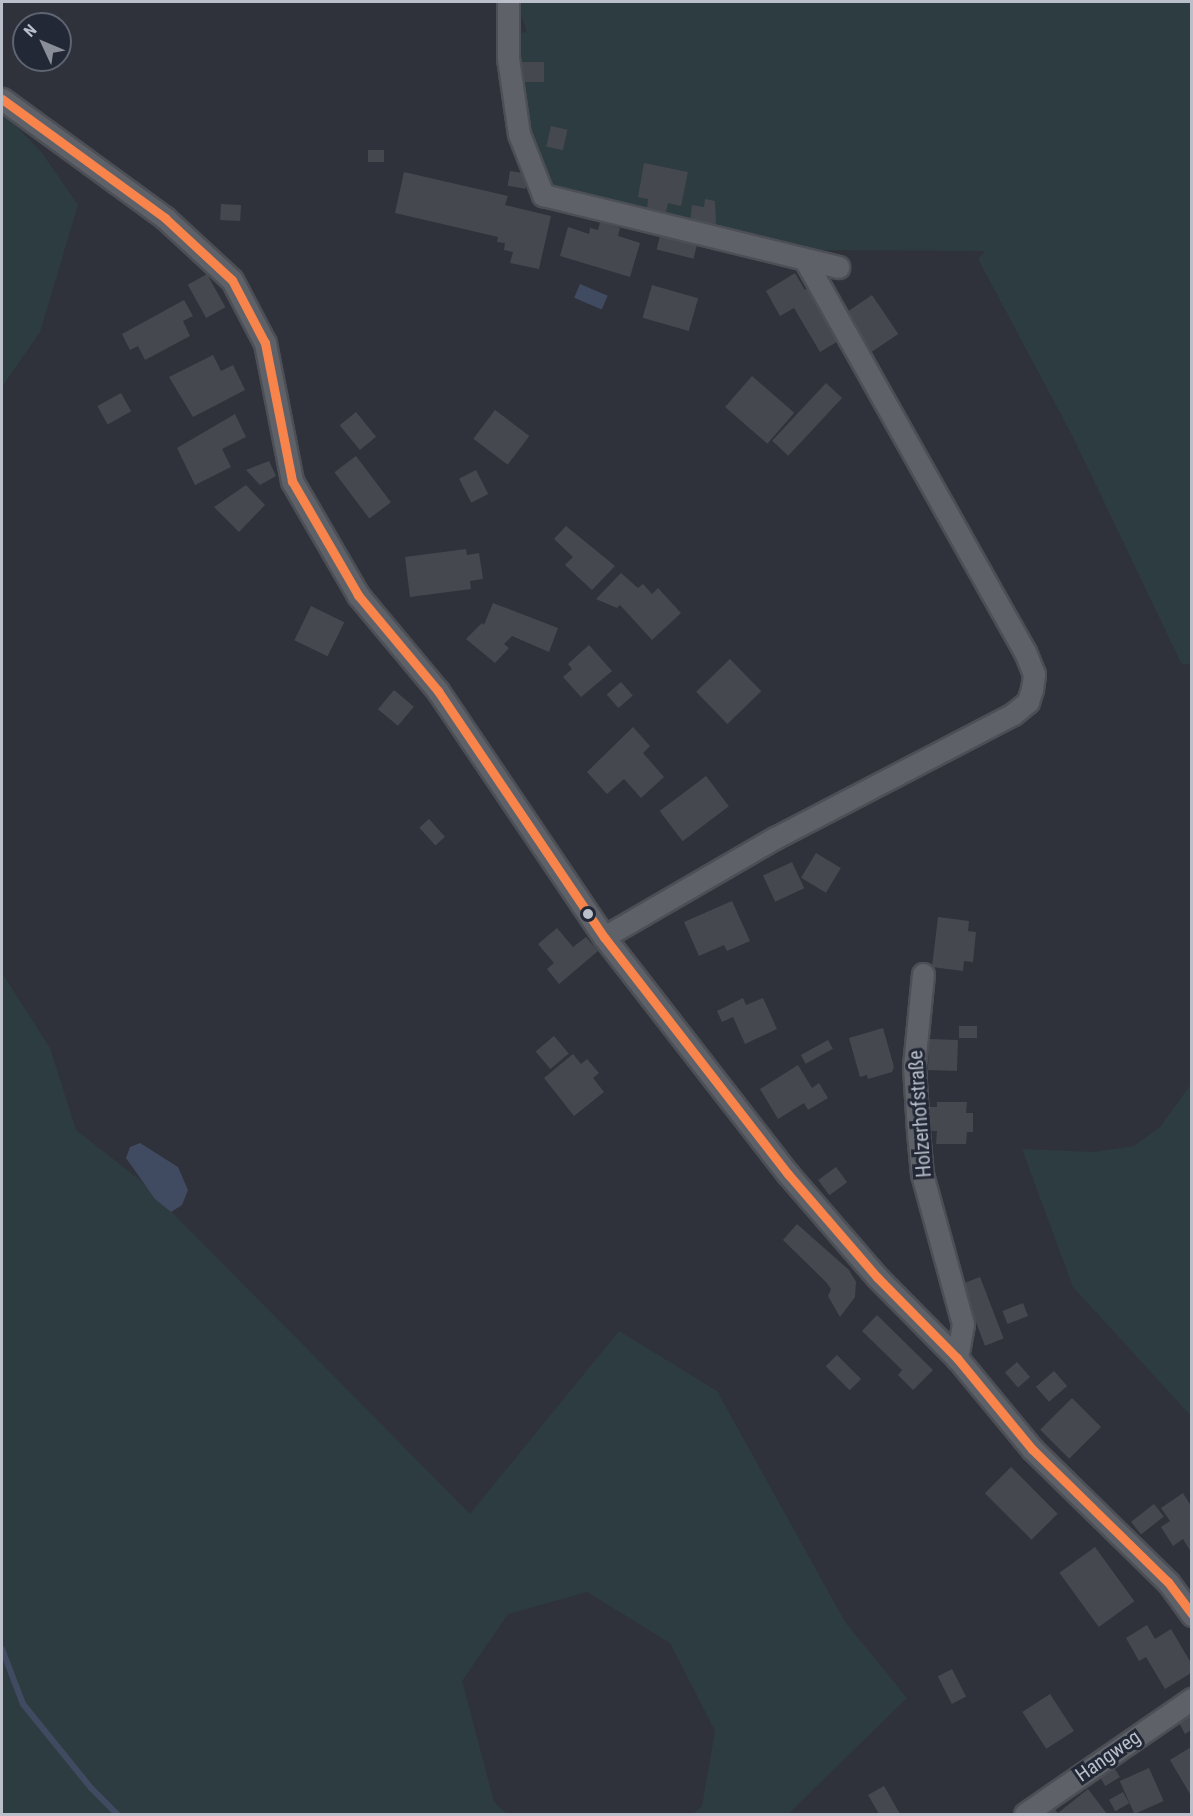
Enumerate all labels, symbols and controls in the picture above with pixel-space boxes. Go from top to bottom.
north arrow [12,12,72,72]
text: N [20,20,40,41]
unlabelled marker [582,908,594,920]
street label: Holzerhofstraße [904,1050,936,1178]
street label: Hangweg [1071,1725,1145,1787]

